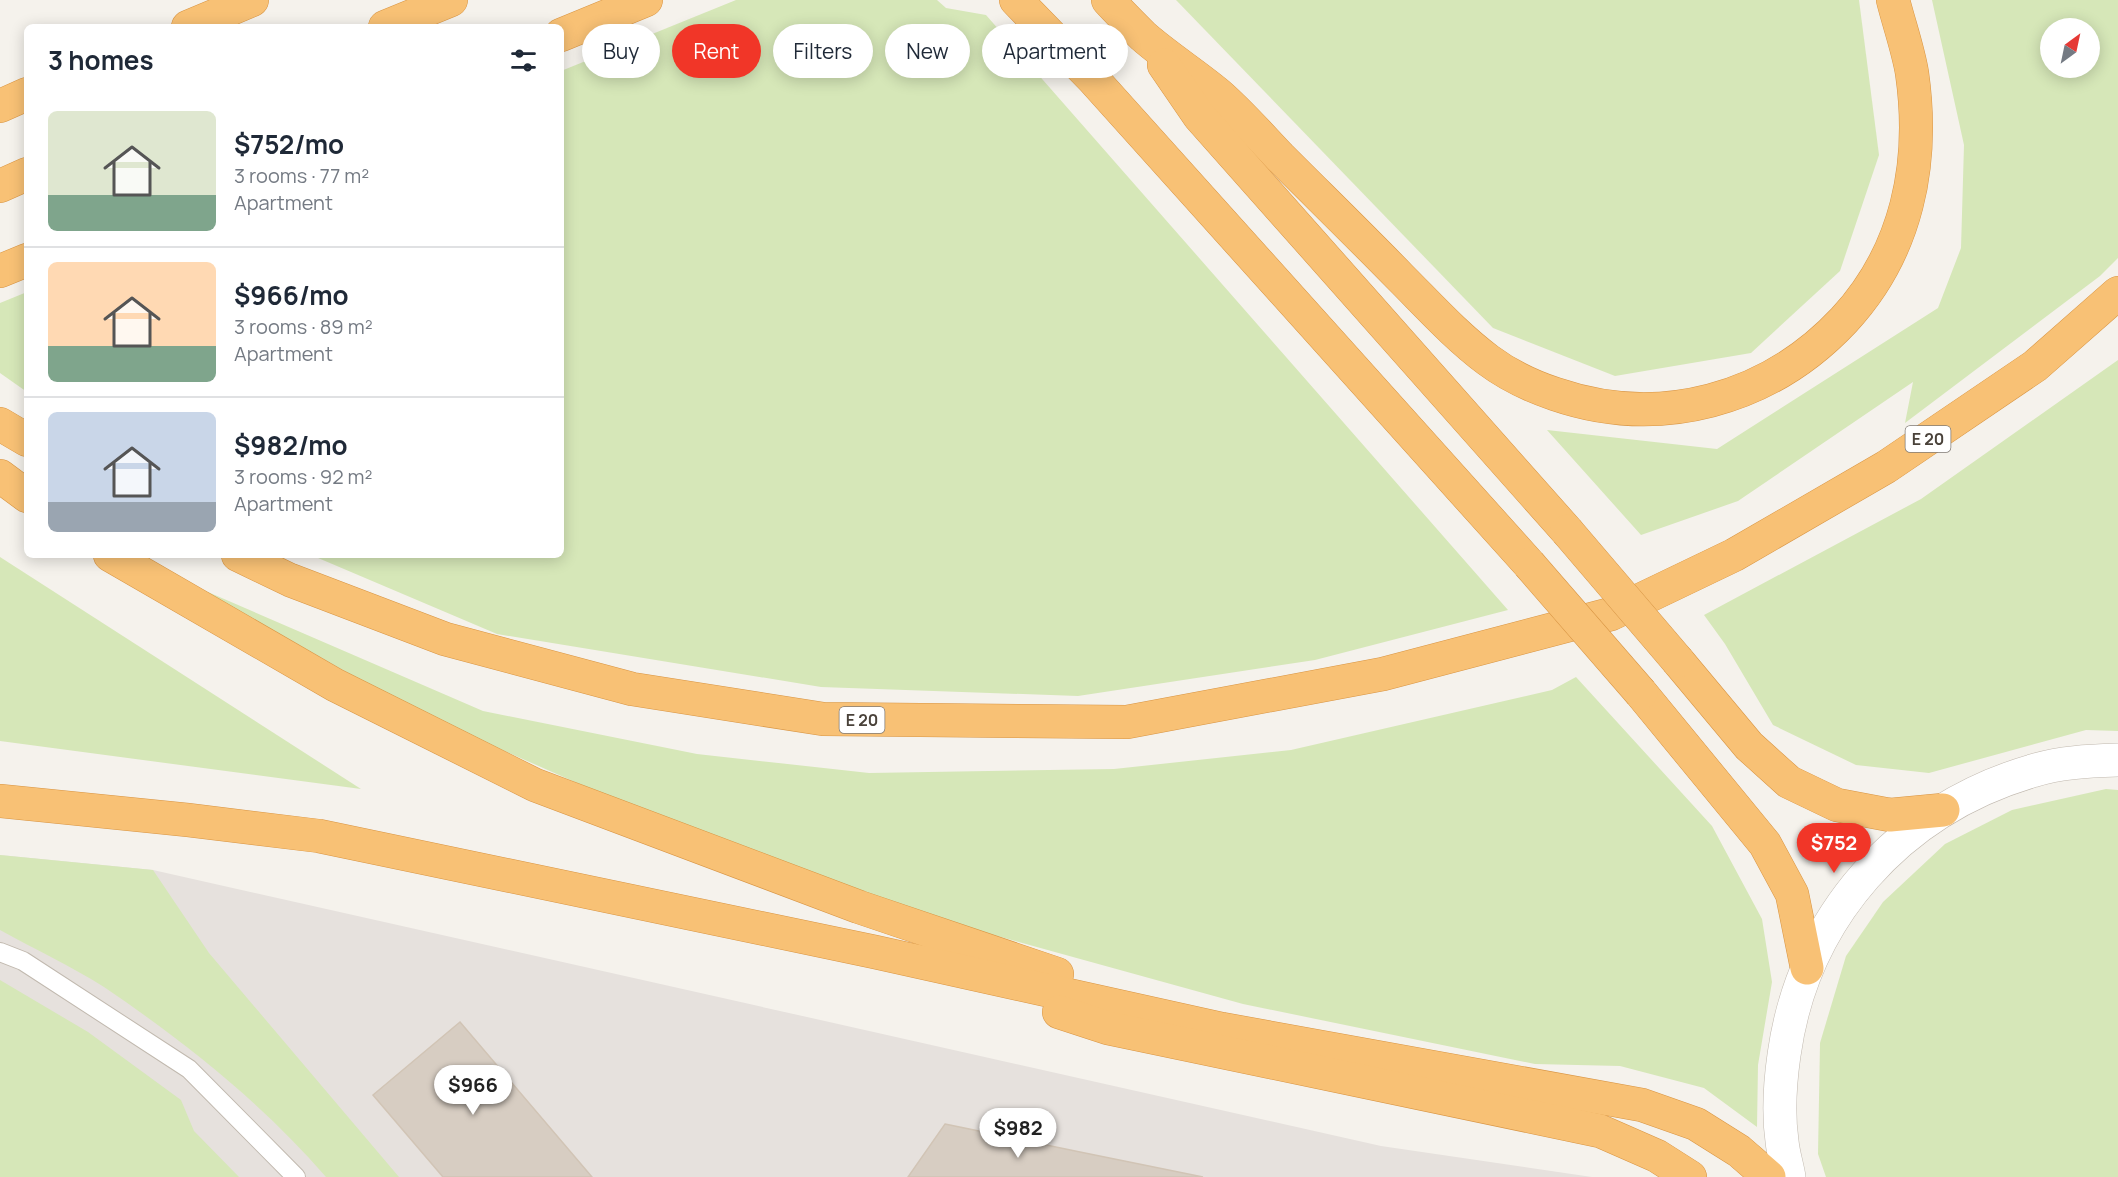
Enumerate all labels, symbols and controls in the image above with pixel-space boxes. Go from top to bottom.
north arrow [2040,18,2100,78]
map controls [2040,18,2100,78]
chip: Buy [582,24,660,78]
chip: Rent [672,24,761,78]
chip: Filters [773,24,873,78]
chip: New [885,24,970,78]
chip: Apartment [982,24,1128,78]
text: 3 homes [48,42,154,78]
icon: filters [507,44,540,77]
text: $752/mo [234,126,344,162]
icon: home [96,135,168,207]
text: 3 rooms · 77 m² [234,162,369,189]
text: Apartment [234,189,333,216]
text: $966/mo [234,277,349,313]
icon: home [96,286,168,358]
text: 3 rooms · 89 m² [234,313,373,340]
text: Apartment [234,340,333,367]
road number: E 20 [1906,426,1950,452]
text: $982/mo [234,427,348,463]
icon: home [96,436,168,508]
text: 3 rooms · 92 m² [234,463,373,490]
text: Apartment [234,490,333,517]
road number: E 20 [840,707,884,733]
pin: $752 [1798,823,1870,874]
text: $752 [1811,829,1857,856]
pin: $966 [437,1065,509,1116]
text: $966 [448,1071,498,1098]
pin: $982 [982,1108,1054,1159]
text: $982 [993,1114,1043,1141]

